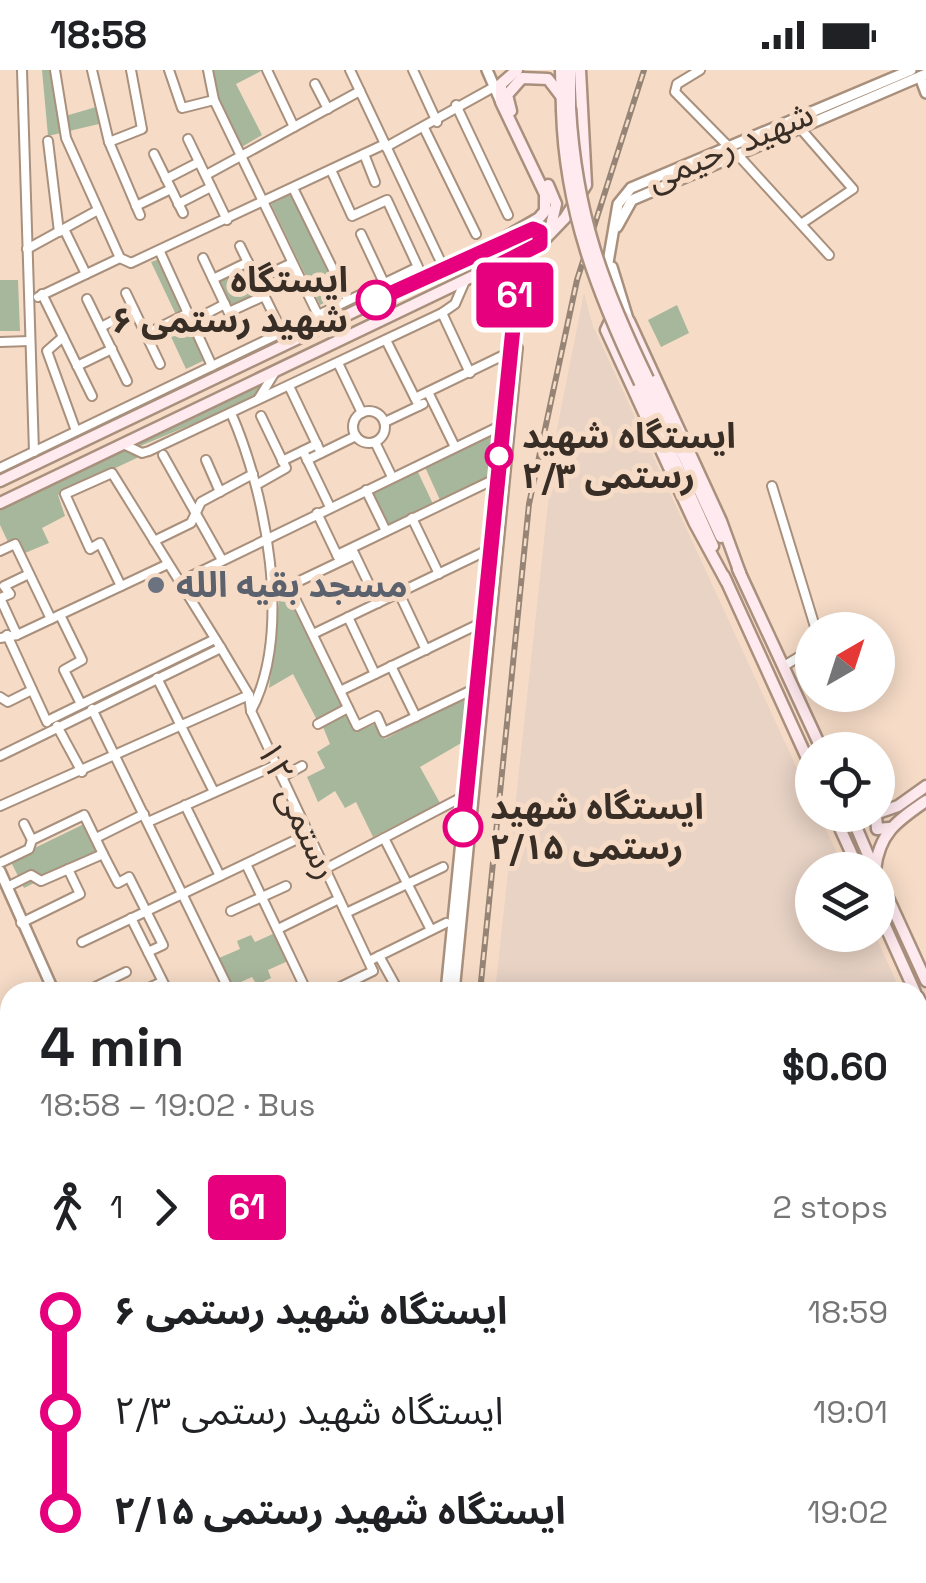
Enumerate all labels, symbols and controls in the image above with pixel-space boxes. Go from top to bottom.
text: 18:58 [50,11,147,59]
street label: شهید رحیمی [640,91,820,201]
place label: ایستگاه شهید رستمی ۶ [112,258,348,342]
line badge: 61 [470,262,560,328]
text: 61 [496,273,534,317]
marker: ایستگاه شهید رستمی ۶ [357,281,395,319]
place label: ایستگاه شهید رستمی ۲/۳ [522,414,736,498]
marker: ایستگاه شهید رستمی ۲/۳ [486,443,512,469]
place label: مسجد بقیه الله [176,563,408,607]
marker: مسجد بقیه الله [145,574,167,596]
north arrow [795,612,895,712]
map controls [795,612,895,952]
button: locate [795,732,895,832]
street label: رستمی ۱۲ [247,734,349,886]
place label: ایستگاه شهید رستمی ۲/۱۵ [490,785,704,869]
marker: ایستگاه شهید رستمی ۲/۱۵ [444,808,482,846]
button: layers [795,852,895,952]
text: 4 min [40,1012,184,1082]
text: $0.60 [782,1043,888,1091]
text: 18:58 – 19:02 · Bus [40,1085,315,1125]
icon: walk [40,1180,95,1235]
icon: forward [138,1180,193,1235]
text: 61 [228,1185,266,1229]
text: 1 [110,1187,123,1227]
text: 2 stops [773,1187,888,1227]
text: ایستگاه شهید رستمی ۶ [114,1287,507,1335]
text: 18:59 [808,1292,888,1332]
text: ایستگاه شهید رستمی ۲/۳ [114,1387,504,1435]
text: 19:01 [813,1392,888,1432]
text: ایستگاه شهید رستمی ۲/۱۵ [114,1487,566,1535]
text: 19:02 [807,1492,888,1532]

